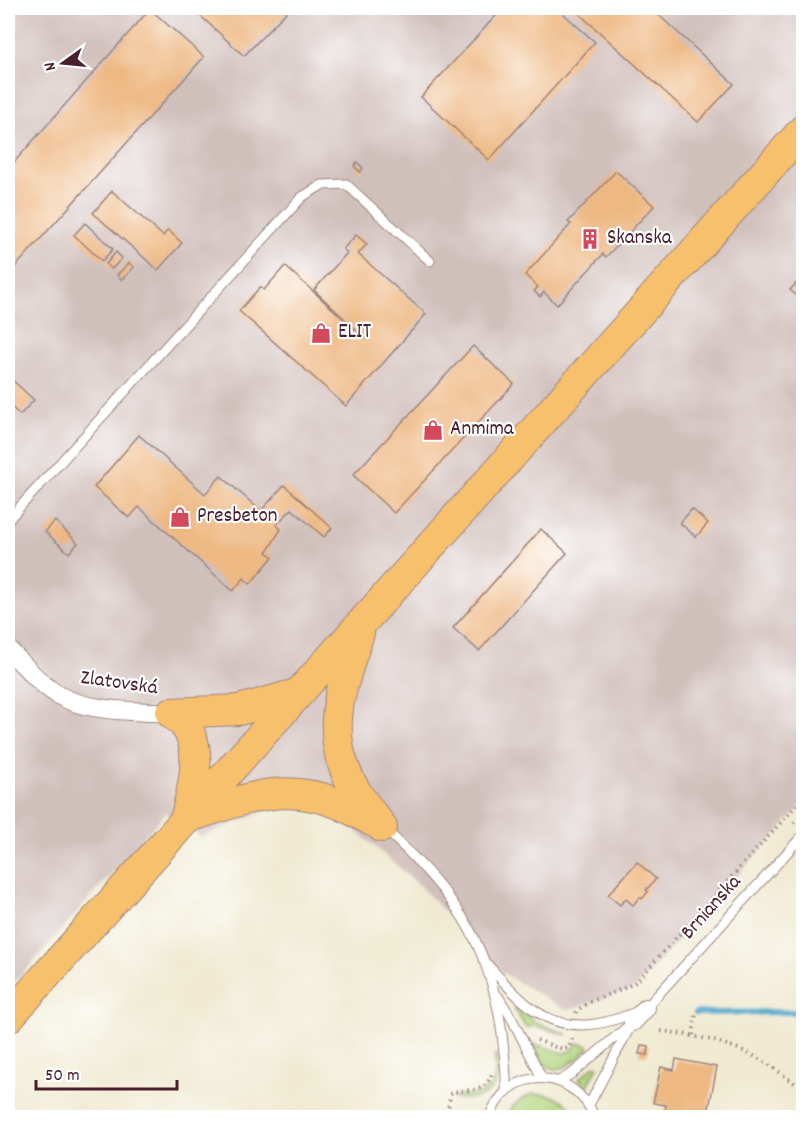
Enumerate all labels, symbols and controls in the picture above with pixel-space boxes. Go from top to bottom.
north arrow [33,33,93,93]
text: N [39,59,63,73]
place label: Skanska [607,224,673,254]
building icon: Skanska [578,227,602,251]
place label: ELIT [338,318,372,348]
shop icon: ELIT [309,321,333,345]
place label: Anmima [450,415,515,445]
shop icon: Anmima [421,418,445,442]
place label: Presbeton [197,502,278,532]
shop icon: Presbeton [168,505,192,529]
street label: Zlatovská [78,664,160,704]
street label: Brnianska [675,868,750,947]
scale bar [36,1053,177,1091]
text: 50 m [45,1064,80,1089]

